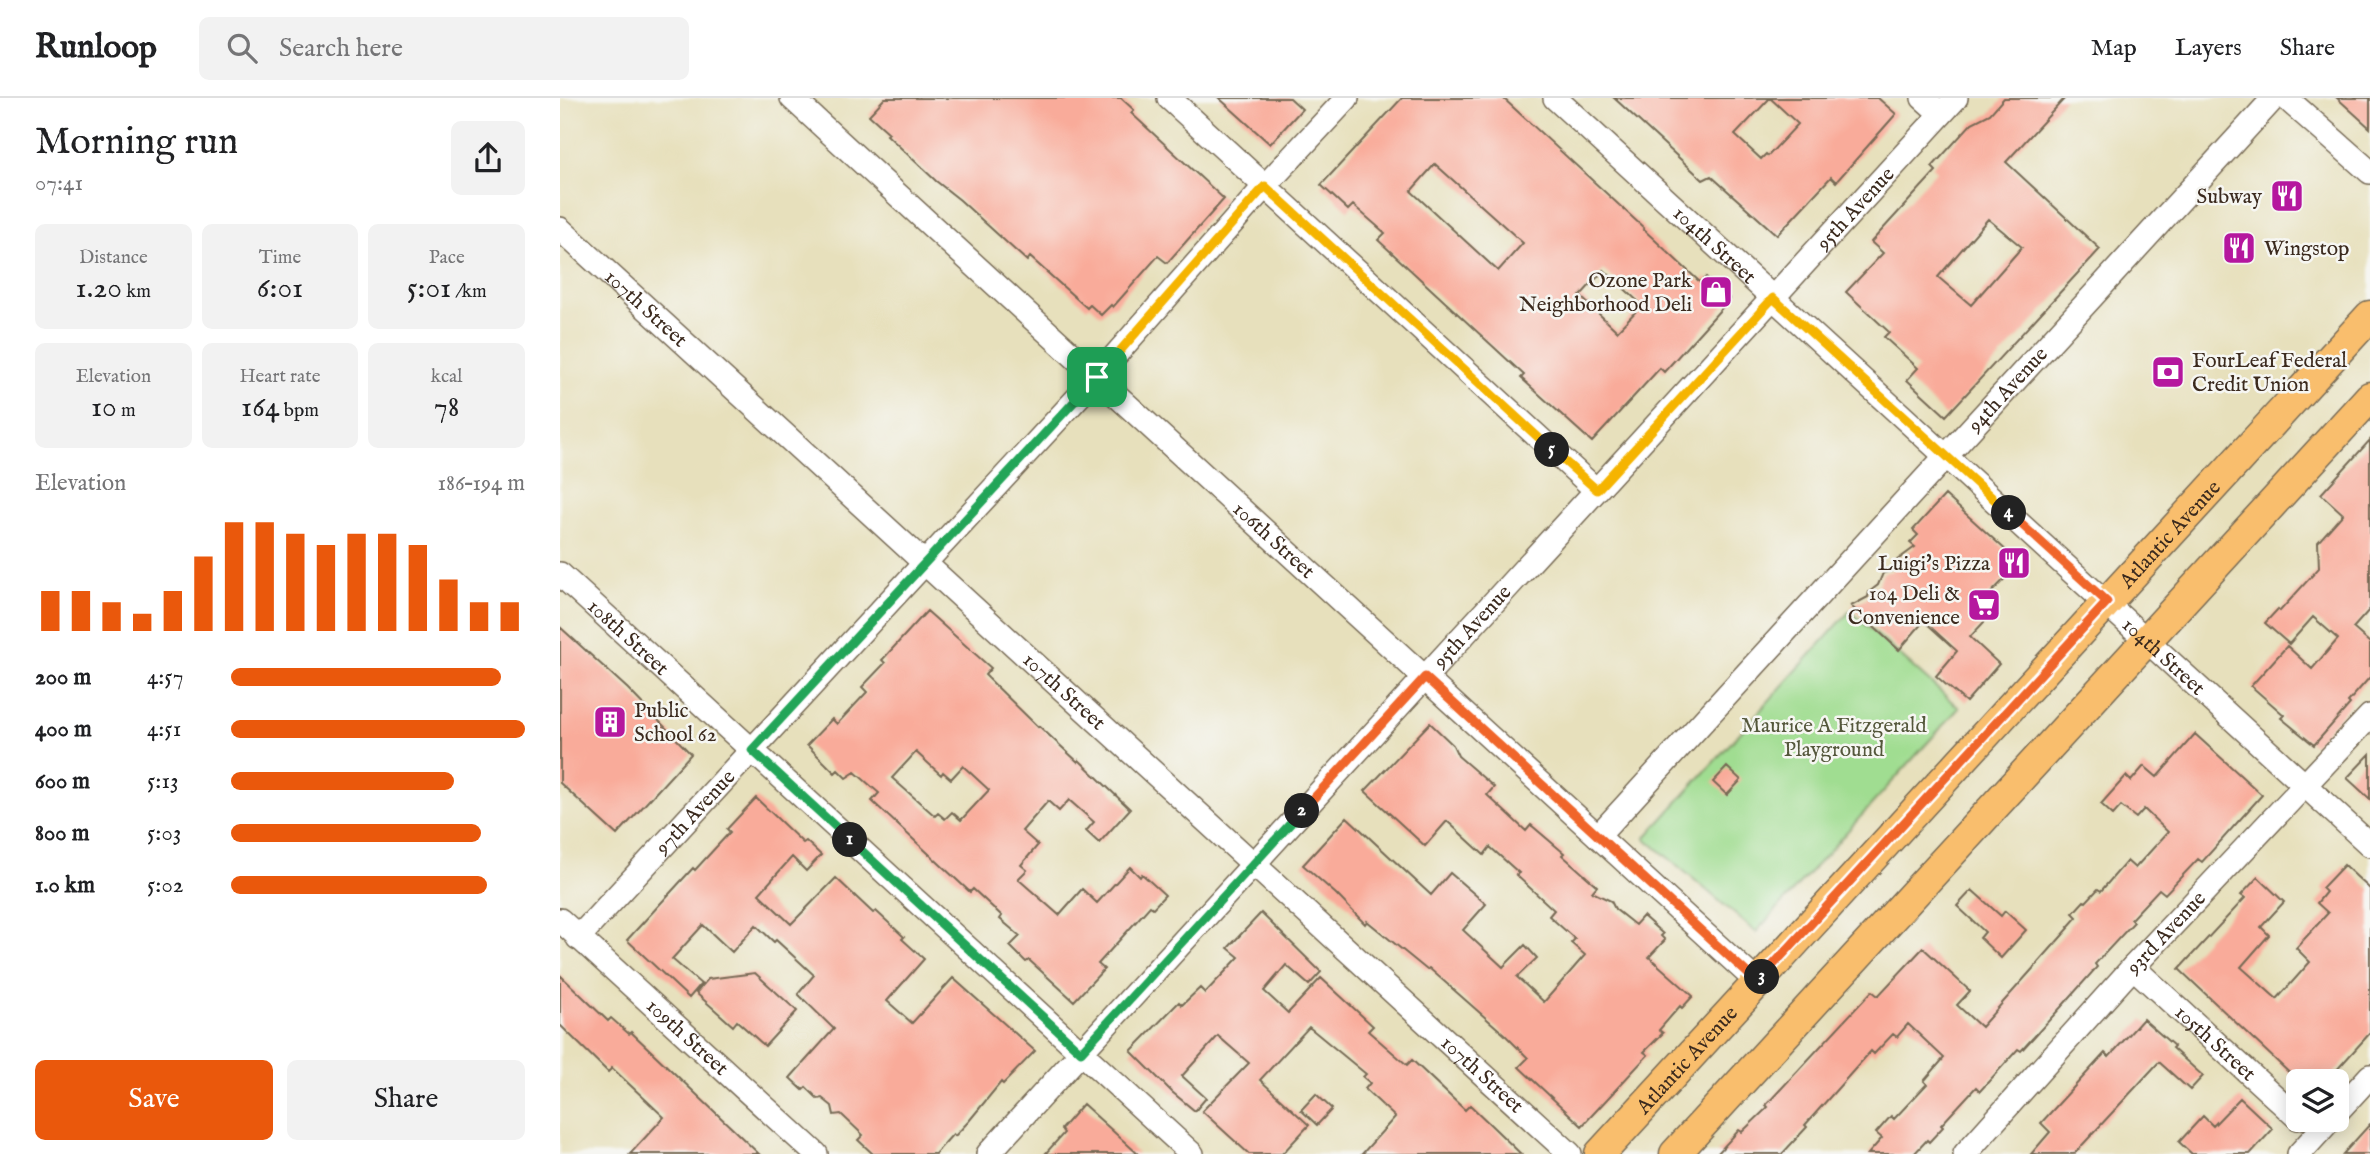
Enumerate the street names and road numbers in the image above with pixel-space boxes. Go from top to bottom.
street label: 95th Avenue [1810,162,1901,257]
street label: 104th Street [1667,201,1761,291]
street label: 107th Street [598,264,692,354]
street label: 94th Avenue [1962,341,2055,439]
street label: Atlantic Avenue [2114,475,2228,596]
street label: 106th Street [1226,496,1320,585]
street label: 95th Avenue [1427,579,1518,675]
street label: 108th Street [581,594,674,682]
street label: 104th Street [2116,612,2210,702]
street label: 107th Street [1016,647,1111,737]
street label: 97th Avenue [649,764,742,862]
street label: 93rd Avenue [2120,886,2213,981]
street label: 109th Street [640,993,734,1082]
street label: 105th Street [2168,1000,2261,1088]
street label: Atlantic Avenue [1630,1001,1745,1121]
street label: 107th Street [1434,1030,1529,1120]

